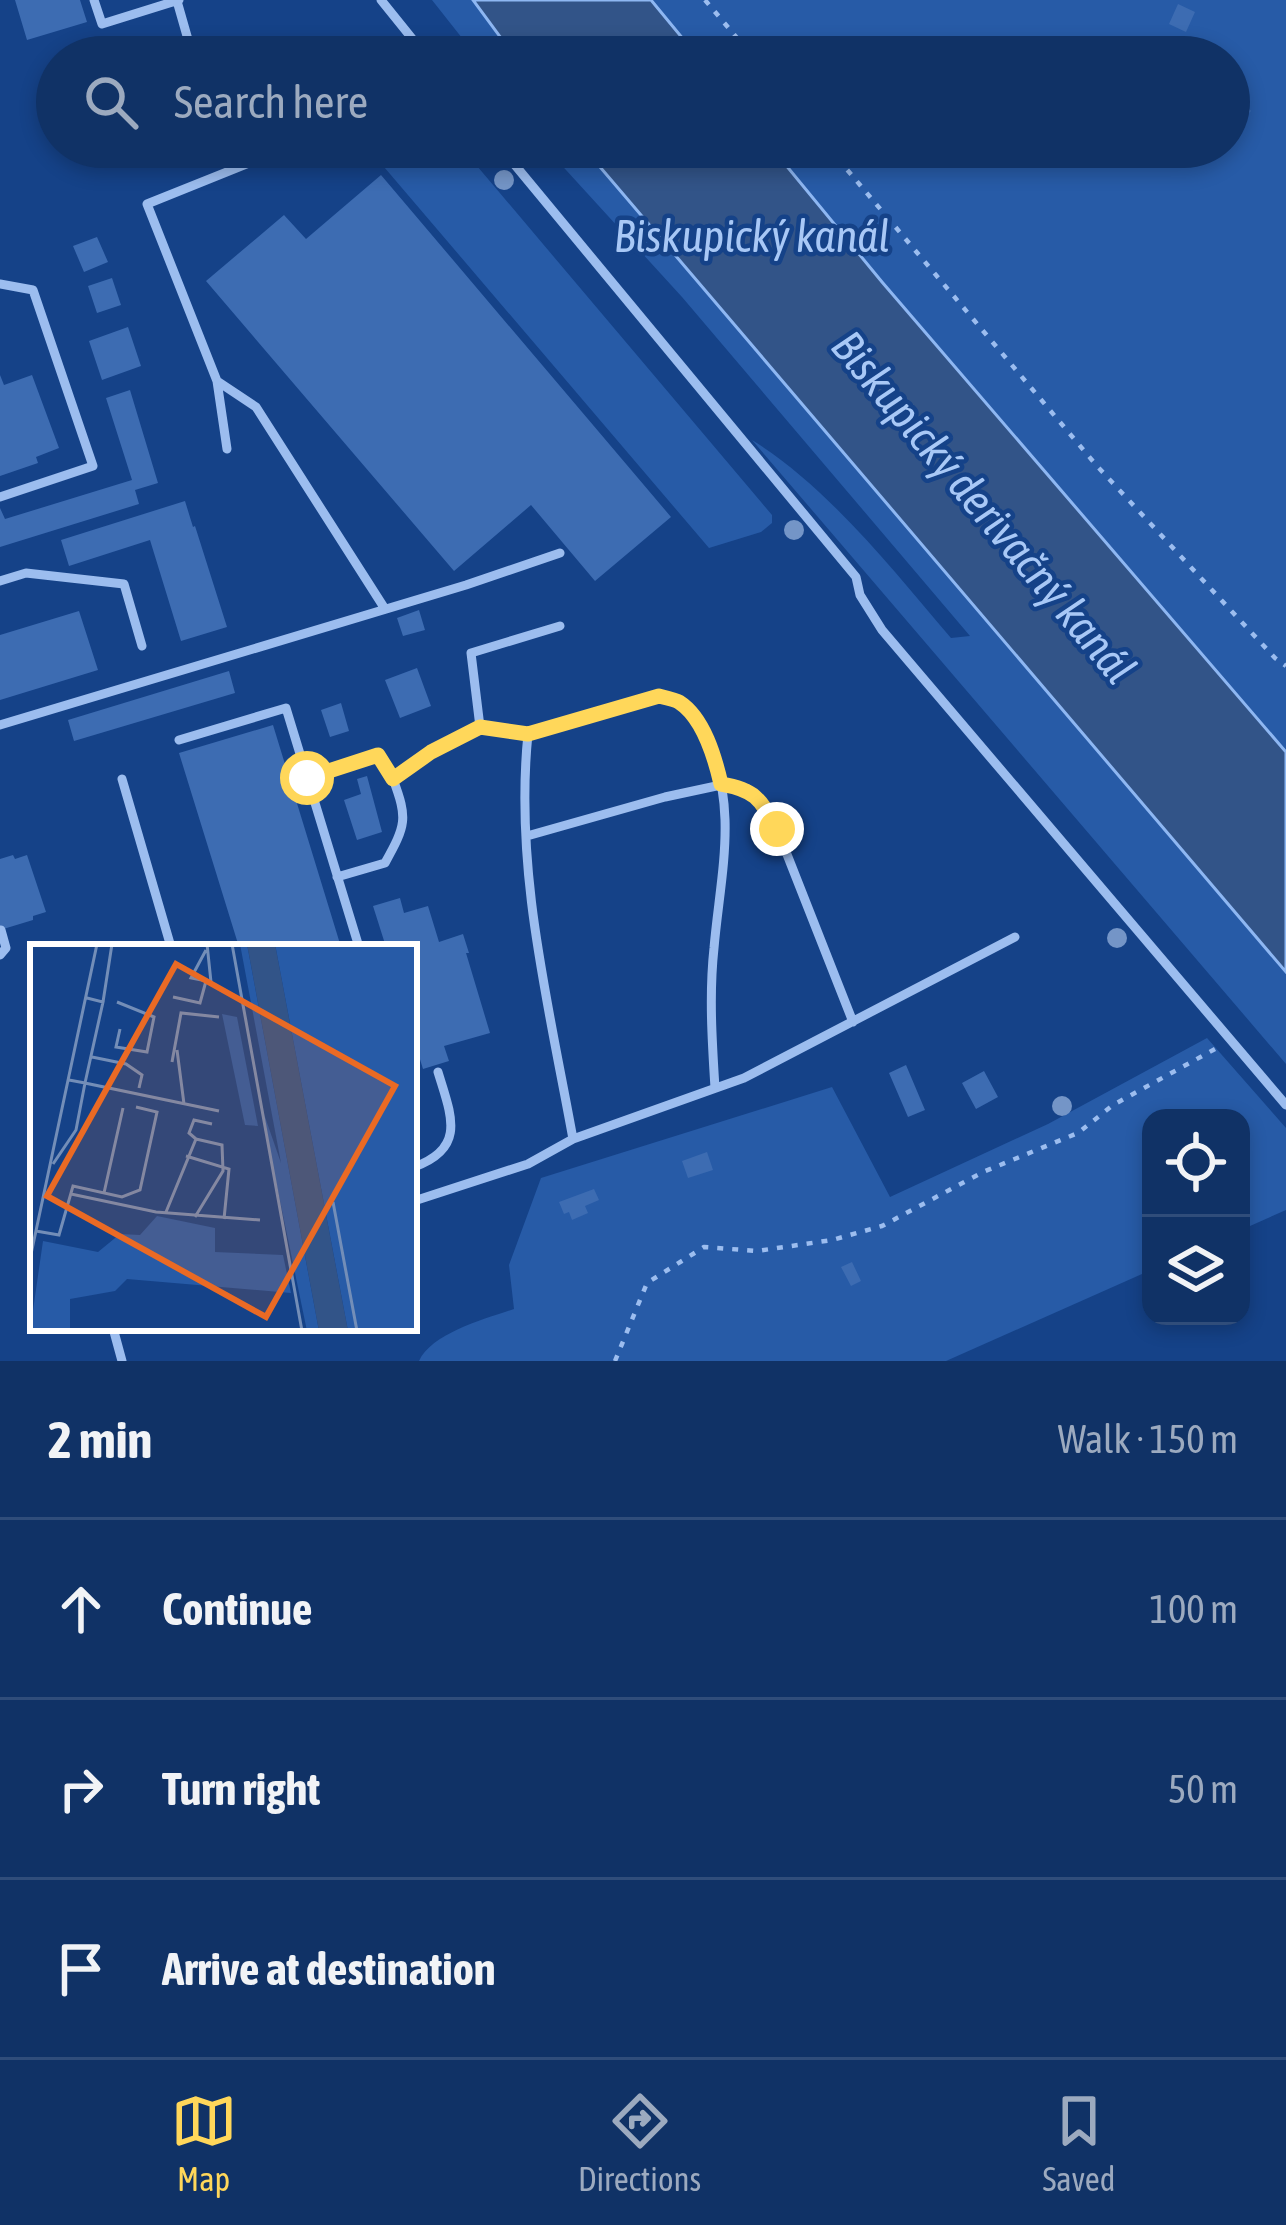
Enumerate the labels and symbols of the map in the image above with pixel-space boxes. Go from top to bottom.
water label: Biskupický kanál [614,210,890,262]
water label: Biskupický derivačný kanál [821,320,1147,694]
route start [280,751,334,805]
route end [750,802,804,856]
inset map [30,944,417,1331]

